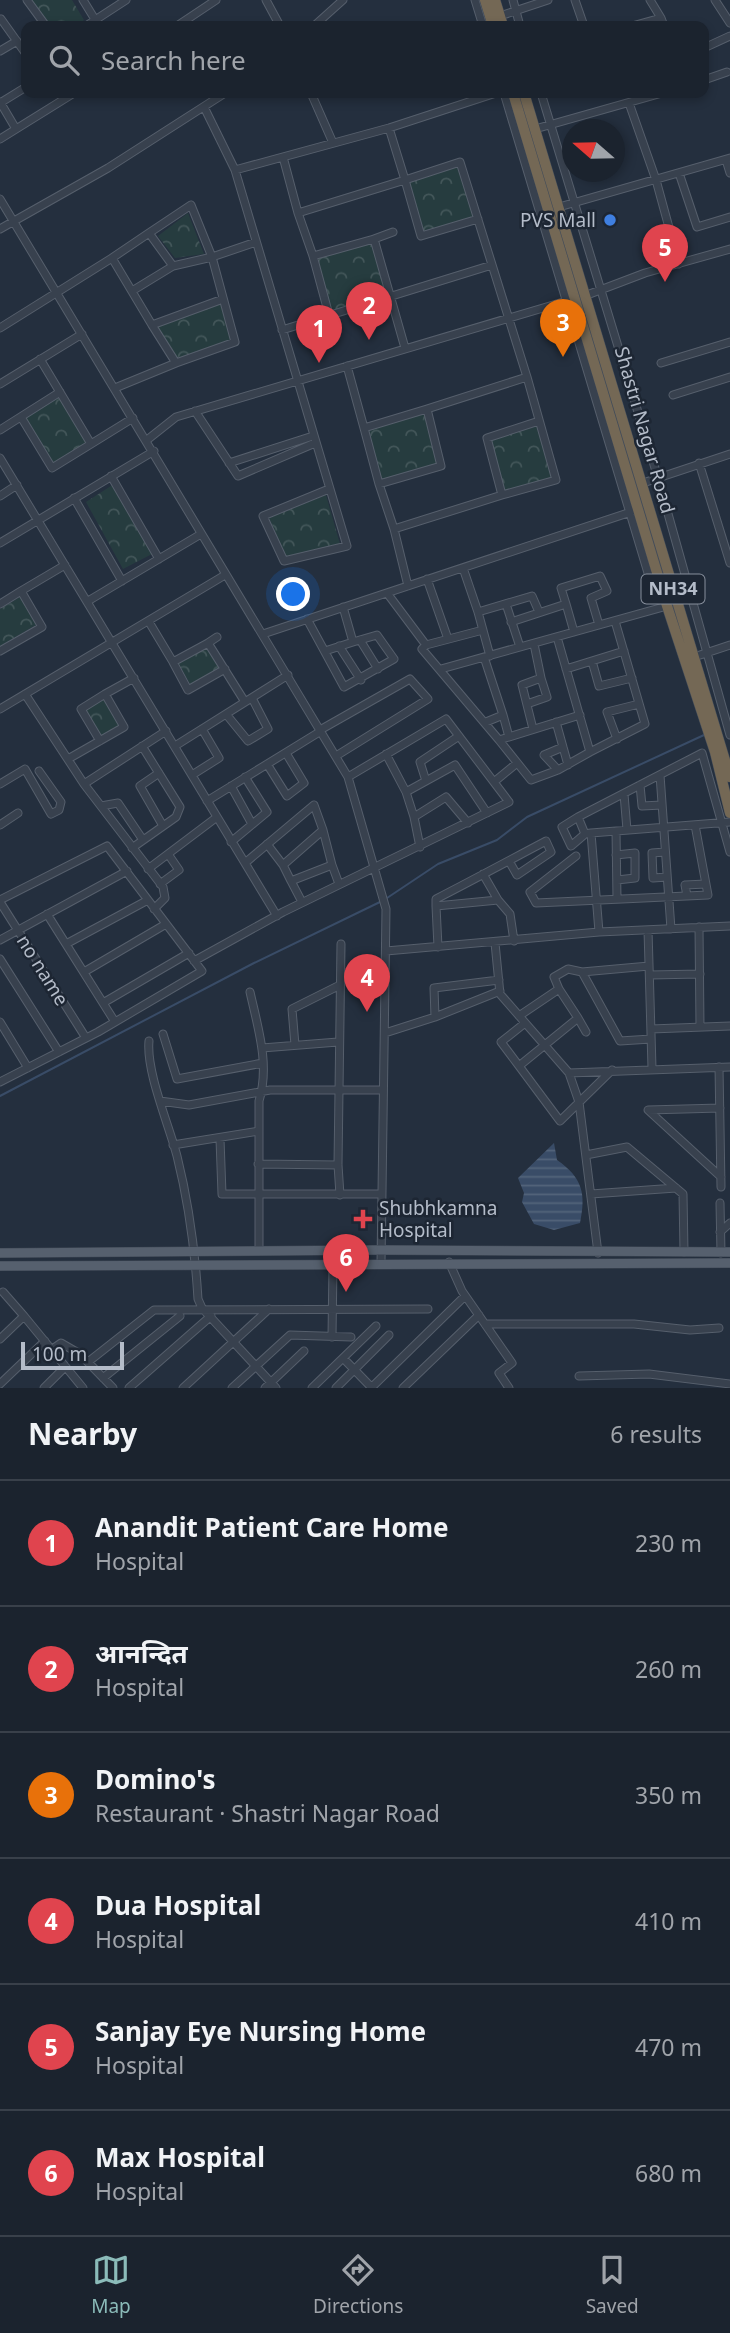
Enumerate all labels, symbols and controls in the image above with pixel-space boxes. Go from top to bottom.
search box [21,21,709,98]
icon: search [45,41,83,79]
text: Search here [101,42,246,78]
north arrow [562,119,625,182]
place label: PVS Mall [520,207,596,233]
marker: PVS Mall [602,212,618,228]
pin: 5 [642,224,688,282]
pin: 2 [346,282,392,340]
pin: 3 [540,299,586,357]
pin: 1 [296,305,342,363]
street label: Shastri Nagar Road [609,344,681,516]
road number: NH34 [642,574,704,604]
your location [276,577,310,611]
street label: no name [11,930,75,1010]
pin: 4 [344,954,390,1012]
place label: Shubhkamna Hospital [379,1195,497,1243]
marker: Shubhkamna Hospital [353,1209,373,1229]
pin: 6 [323,1234,369,1292]
scale bar [21,1339,124,1371]
text: 100 m [32,1341,87,1367]
text: Nearby [28,1413,137,1454]
text: 6 results [610,1418,702,1450]
text: Anandit Patient Care Home [95,1509,449,1545]
text: 1 [44,1527,58,1559]
text: 230 m [635,1527,702,1559]
text: Hospital [95,1545,184,1577]
text: आनन्दित [95,1635,188,1671]
text: 2 [44,1653,58,1685]
text: 260 m [635,1653,702,1685]
text: Hospital [95,1671,184,1703]
text: Domino's [95,1761,215,1797]
text: 3 [44,1779,58,1811]
text: 350 m [635,1779,702,1811]
text: Restaurant · Shastri Nagar Road [95,1797,440,1829]
text: Dua Hospital [95,1887,261,1923]
text: 4 [44,1905,58,1937]
text: 410 m [635,1905,702,1937]
text: Hospital [95,1923,184,1955]
text: Sanjay Eye Nursing Home [95,2013,426,2049]
text: 5 [44,2031,58,2063]
text: 470 m [635,2031,702,2063]
text: Hospital [95,2049,184,2081]
text: Max Hospital [95,2139,265,2175]
text: 6 [44,2157,58,2189]
text: 680 m [635,2157,702,2189]
text: Hospital [95,2175,184,2207]
tab: Map [91,2251,131,2319]
tab: Directions [313,2251,403,2319]
tab: Saved [586,2251,639,2319]

